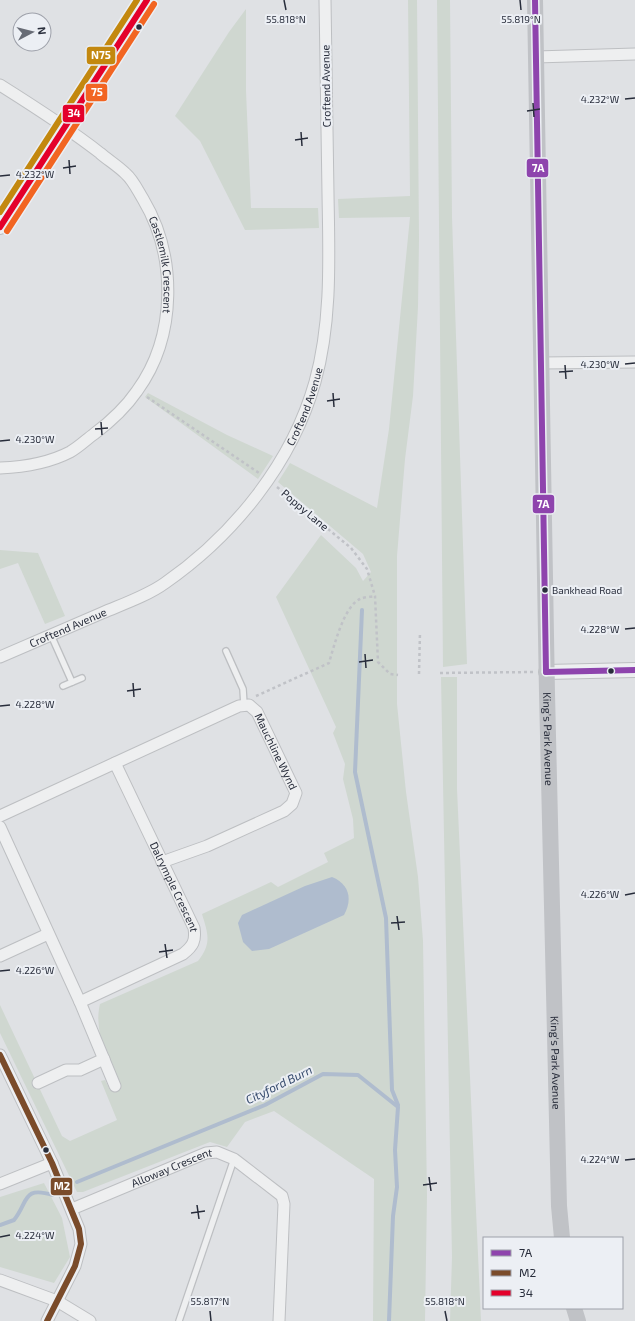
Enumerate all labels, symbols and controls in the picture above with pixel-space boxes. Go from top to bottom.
north arrow [12,12,52,52]
text: 55.818°N [266,13,306,25]
text: 55.819°N [501,13,541,25]
unlabelled marker [134,22,144,32]
text: N [35,26,49,36]
street label: Croftend Avenue [318,44,333,128]
line badge: N75 [86,46,116,65]
text: N75 [91,48,111,61]
line badge: 75 [85,83,108,102]
text: 75 [91,85,103,98]
text: 4.232°W [581,93,620,105]
line badge: 34 [62,104,85,123]
text: 34 [67,106,81,119]
line badge: 7A [526,158,549,178]
text: 7A [532,161,545,174]
text: 4.232°W [16,168,55,180]
street label: Castlemilk Crescent [147,214,175,314]
text: 4.230°W [581,358,620,370]
street label: Croftend Avenue [283,366,325,448]
text: 4.230°W [16,433,55,445]
street label: Poppy Lane [279,486,332,533]
line badge: 7A [532,494,555,514]
text: 7A [537,497,550,510]
place label: Bankhead Road [552,584,622,596]
marker: Bankhead Road [540,585,550,595]
street label: Croftend Avenue [27,605,108,650]
text: 4.228°W [581,623,620,635]
unlabelled marker [606,666,616,676]
street label: King's Park Avenue [541,692,556,786]
text: 4.228°W [16,698,55,710]
street label: Mauchline Wynd [253,711,300,792]
street label: Dalrymple Crescent [148,839,201,933]
text: 4.226°W [581,888,620,900]
text: 4.226°W [16,964,55,976]
street label: King's Park Avenue [549,1016,564,1110]
water label: Cityford Burn [243,1062,315,1107]
unlabelled marker [41,1145,51,1155]
street label: Alloway Crescent [129,1145,213,1190]
text: 4.224°W [581,1153,620,1165]
line badge: M2 [50,1177,73,1196]
text: M2 [54,1179,70,1192]
text: 4.224°W [16,1229,55,1241]
legend [483,1237,623,1309]
text: 7A [519,1245,533,1259]
text: M2 [519,1265,537,1279]
text: 34 [519,1285,533,1299]
text: 55.817°N [191,1295,229,1307]
text: 55.818°N [425,1295,465,1307]

